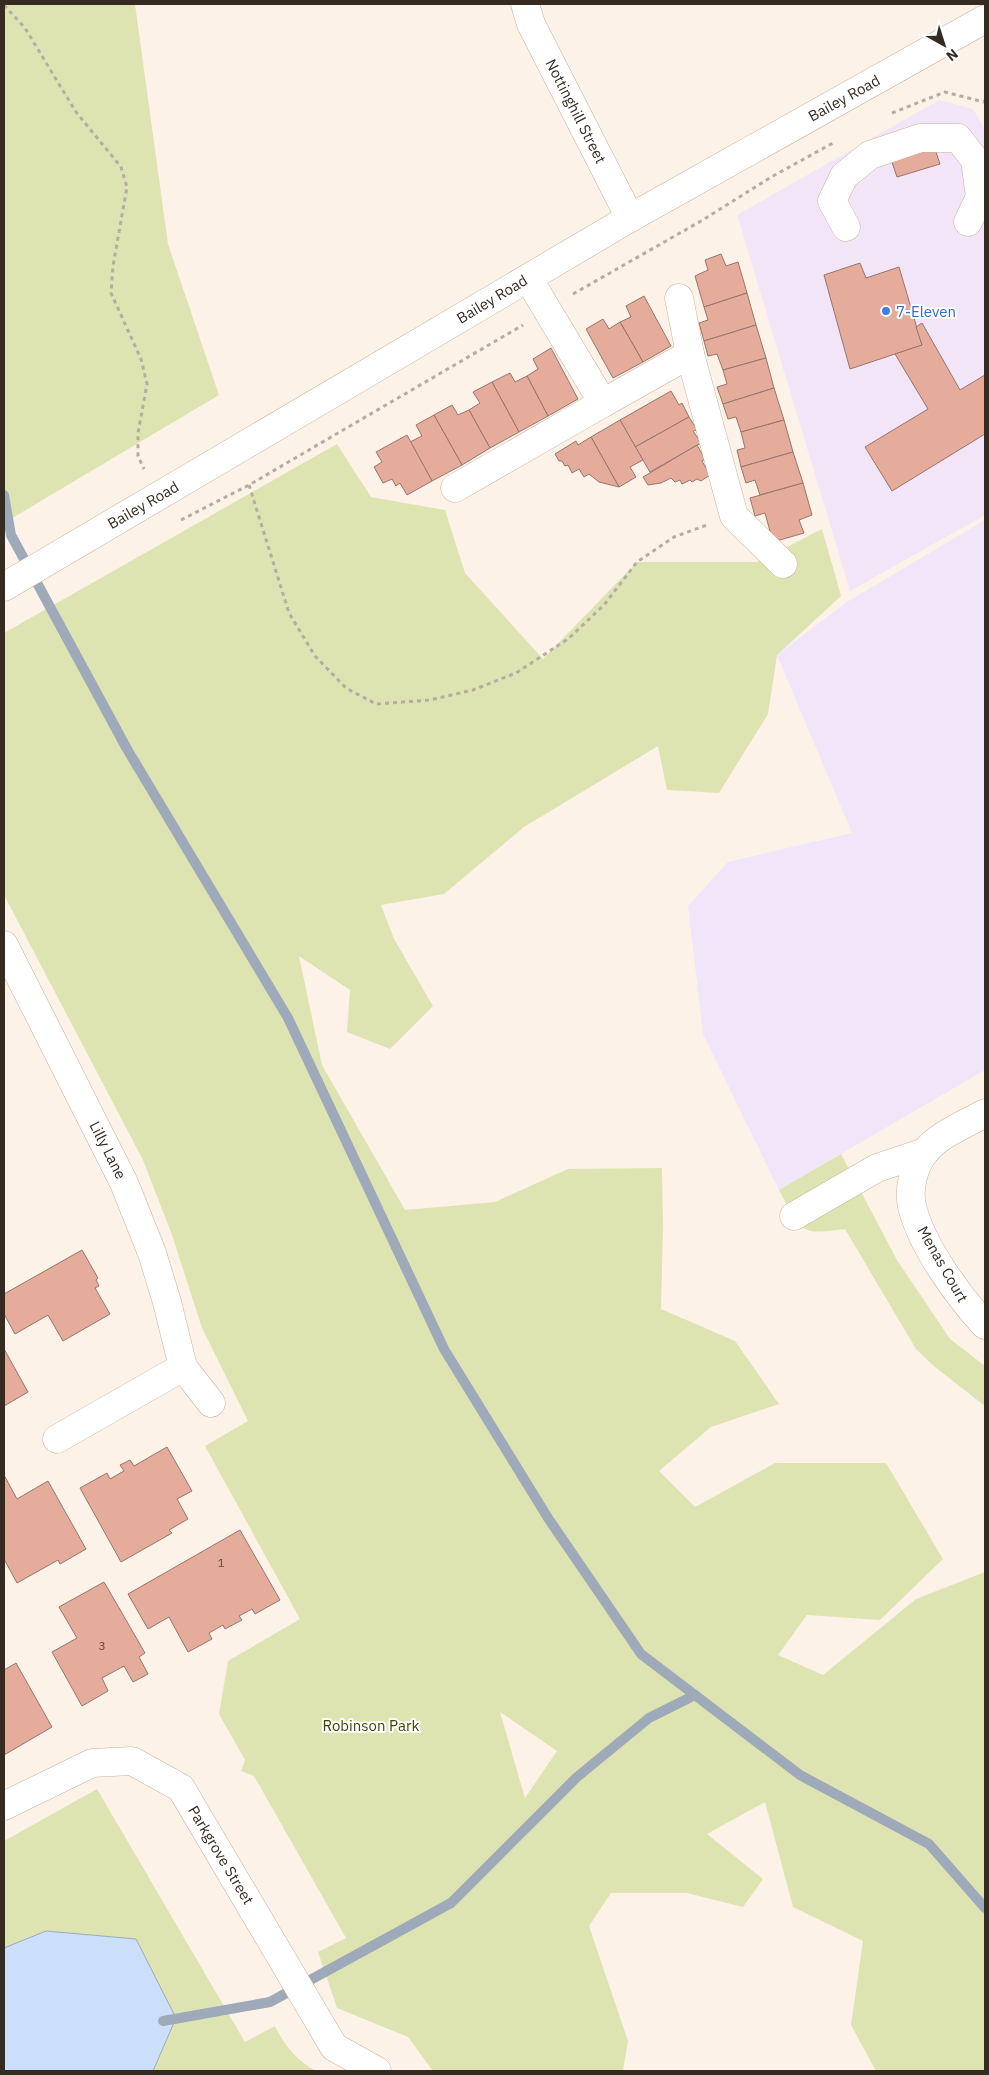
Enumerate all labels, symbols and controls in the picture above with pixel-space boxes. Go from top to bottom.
north arrow [919,20,969,70]
text: N [943,45,962,65]
street label: Nottinghill Street [542,56,610,166]
street label: Bailey Road [805,70,883,126]
street label: Bailey Road [453,270,531,328]
place label: 7-Eleven [896,302,956,321]
marker: 7-Eleven [880,305,892,317]
street label: Bailey Road [104,477,182,533]
street label: Lilly Lane [85,1118,131,1182]
street label: Menas Court [914,1223,972,1305]
house number: 1 [217,1555,225,1570]
house number: 3 [98,1638,106,1653]
park label: Robinson Park [323,1716,420,1735]
street label: Parkgrove Street [184,1802,258,1908]

